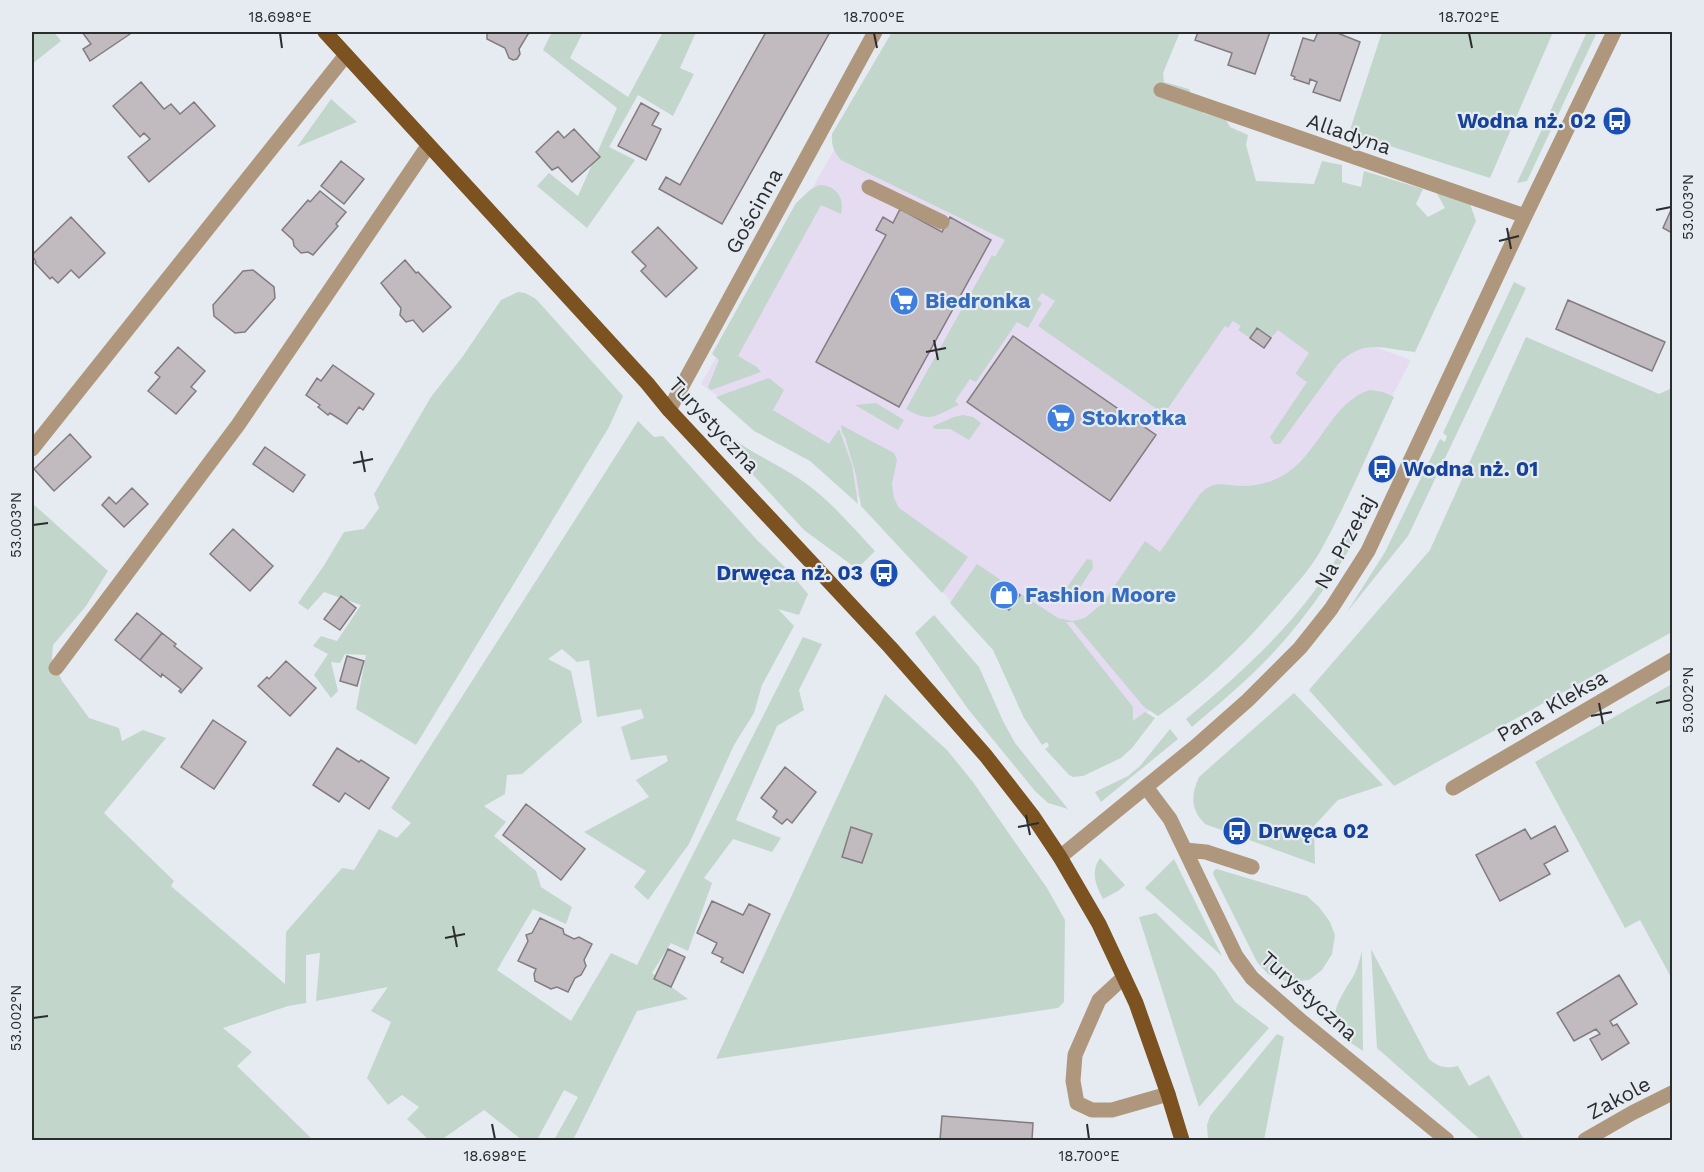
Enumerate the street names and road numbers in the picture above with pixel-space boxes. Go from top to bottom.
street label: Alladyna [1304,107,1395,160]
street label: Gościnna [720,163,787,258]
street label: Turystyczna [664,372,765,478]
street label: Na Przełaj [1308,490,1381,593]
street label: Pana Kleksa [1492,664,1611,747]
street label: Turystyczna [1256,946,1363,1046]
street label: Zakole [1583,1071,1655,1125]

